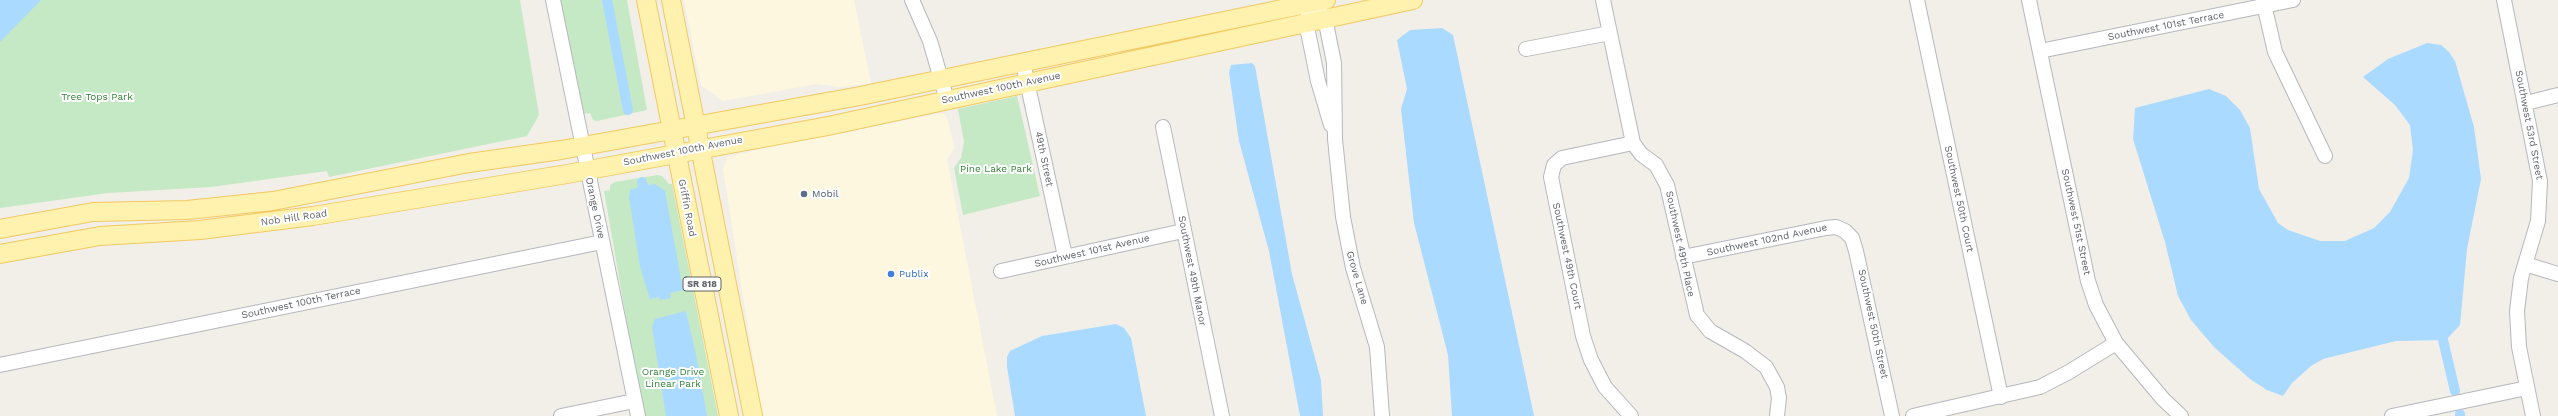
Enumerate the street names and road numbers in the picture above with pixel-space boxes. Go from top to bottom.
street label: Southwest 101st Terrace [2107,9,2225,43]
street label: Southwest 53rd Street [2513,69,2545,181]
street label: Southwest 100th Avenue [940,70,1062,106]
street label: 49th Street [1032,130,1056,188]
street label: Southwest 100th Avenue [622,134,744,168]
street label: Southwest 50th Court [1942,145,1976,253]
street label: Southwest 51st Street [2059,168,2093,276]
street label: Orange Drive [583,176,607,240]
street label: Griffin Road [676,178,698,238]
street label: Southwest 49th Place [1663,190,1697,298]
street label: Southwest 49th Court [1550,202,1584,310]
street label: Nob Hill Road [260,207,328,229]
street label: Southwest 49th Manor [1175,215,1209,327]
street label: Southwest 102nd Avenue [1706,221,1828,259]
street label: Southwest 101st Avenue [1033,232,1151,270]
street label: Grove Lane [1344,250,1370,306]
street label: Southwest 50th Street [1856,268,1890,380]
road number: SR 818 [683,277,721,291]
street label: Southwest 100th Terrace [240,284,362,322]

